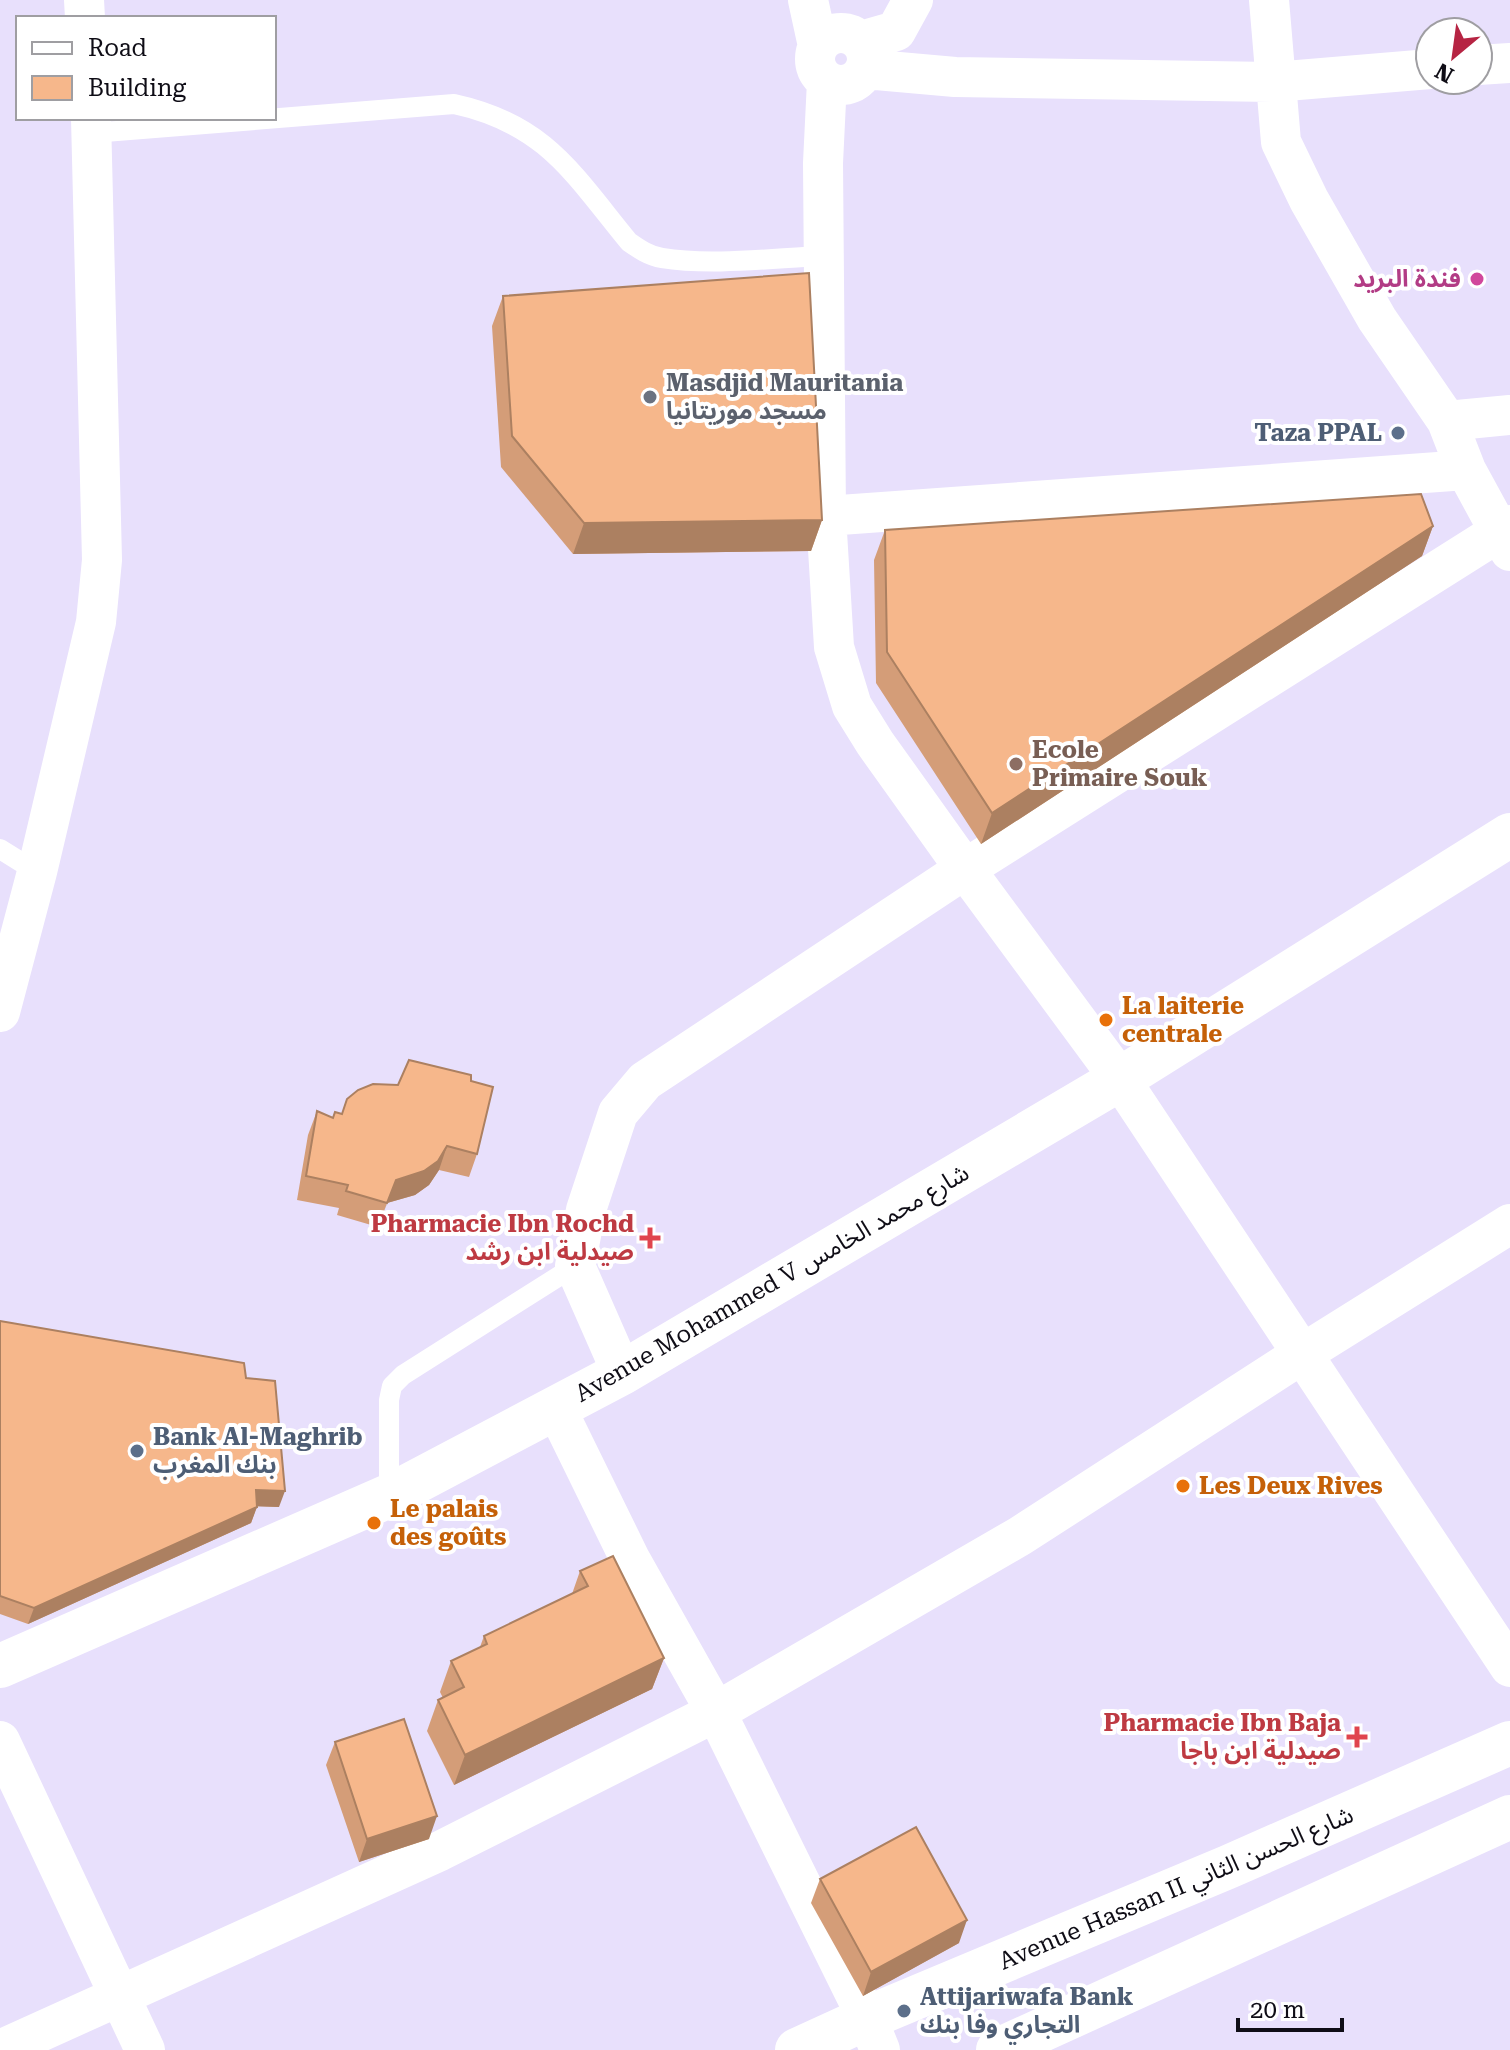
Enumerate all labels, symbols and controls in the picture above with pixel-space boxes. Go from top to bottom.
legend [16,16,276,120]
north arrow [1414,16,1494,96]
text: Road [88,34,147,62]
text: N [1431,58,1458,88]
text: Building [88,74,186,102]
place label: فندة البريد [1353,265,1461,293]
marker: فندة البريد [1468,270,1486,288]
place label: Masdjid Mauritania مسجد موريتانيا [666,369,903,425]
marker: Masdjid Mauritania مسجد موريتانيا [641,388,659,406]
place label: Taza PPAL [1254,419,1382,447]
marker: Taza PPAL [1389,424,1407,442]
place label: Ecole Primaire Souk [1032,736,1208,792]
marker: Ecole Primaire Souk [1007,755,1025,773]
place label: La laiterie centrale [1122,992,1244,1048]
marker: La laiterie centrale [1097,1011,1115,1029]
street label: Avenue Mohammed V شارع محمد الخامس [570,1158,975,1410]
place label: Pharmacie Ibn Rochd صيدلية ابن رشد [371,1210,634,1266]
marker: Pharmacie Ibn Rochd صيدلية ابن رشد [641,1229,659,1247]
place label: Bank Al-Maghrib بنك المغرب [153,1423,363,1480]
marker: Bank Al-Maghrib بنك المغرب [128,1442,146,1460]
place label: Les Deux Rives [1199,1472,1383,1500]
marker: Les Deux Rives [1174,1477,1192,1495]
place label: Le palais des goûts [390,1495,507,1551]
marker: Le palais des goûts [365,1514,383,1532]
place label: Pharmacie Ibn Baja صيدلية ابن باجا [1104,1709,1341,1765]
marker: Pharmacie Ibn Baja صيدلية ابن باجا [1348,1728,1366,1746]
street label: Avenue Hassan II شارع الحسن الثاني [995,1800,1359,1980]
scale bar [1238,1982,1342,2032]
place label: Attijariwafa Bank التجاري وفا بنك [920,1983,1134,2045]
text: 20 m [1250,1996,1305,2024]
marker: Attijariwafa Bank التجاري وفا بنك [895,2002,913,2020]

